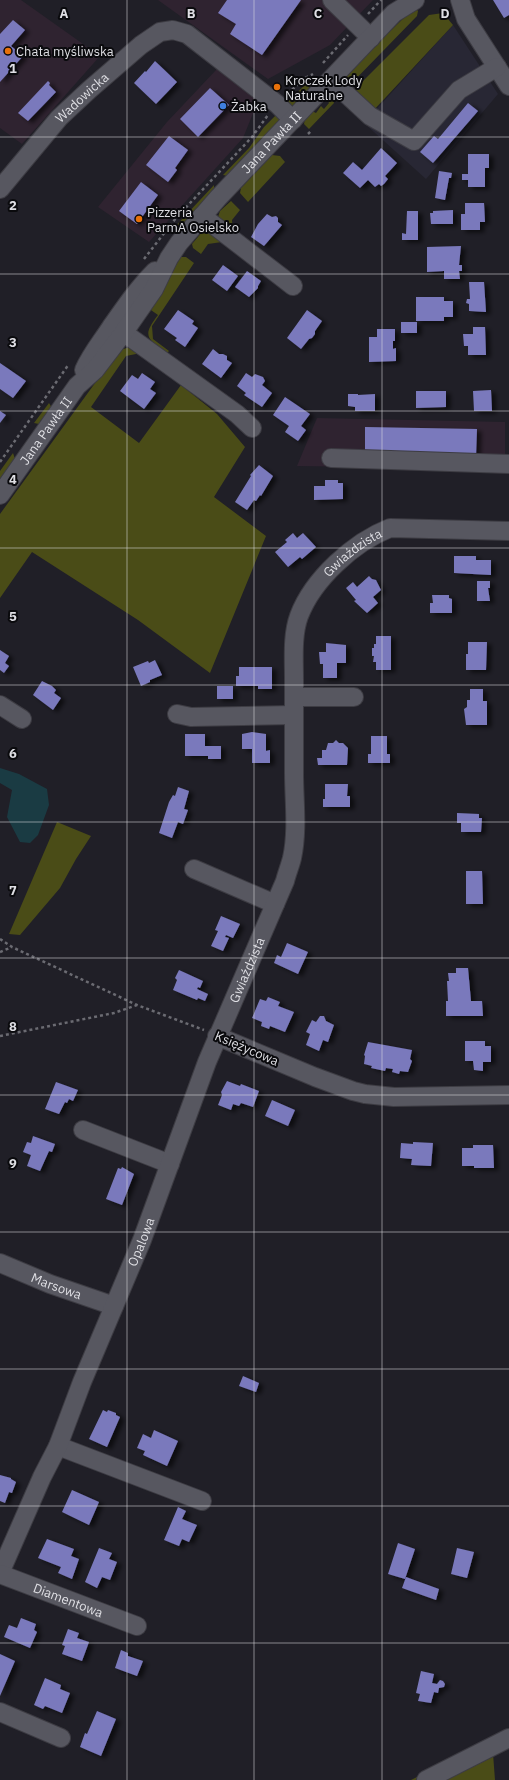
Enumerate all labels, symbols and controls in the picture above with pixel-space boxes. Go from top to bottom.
text: A [60,5,69,22]
text: B [187,5,196,22]
text: C [314,5,323,22]
text: D [440,5,450,22]
place label: Chata myśliwska [16,43,114,60]
marker: Chata myśliwska [3,46,13,56]
text: 1 [9,60,17,77]
street label: Wadowicka [52,69,112,126]
place label: Kroczek Lody Naturalne [285,72,363,104]
marker: Kroczek Lody Naturalne [272,82,282,92]
place label: Żabka [231,98,267,115]
marker: Żabka [218,101,228,111]
street label: Jana Pawła II [238,108,305,177]
text: 2 [9,197,17,214]
place label: Pizzeria ParmA Osielsko [147,204,239,236]
marker: Pizzeria ParmA Osielsko [134,214,144,224]
text: 3 [9,334,17,351]
street label: Jana Pawła II [16,393,76,468]
text: 4 [9,471,17,488]
street label: Gwiaździsta [320,525,385,581]
text: 5 [9,608,17,625]
text: 6 [9,745,17,762]
text: 7 [9,882,17,899]
street label: Gwiaździsta [226,935,269,1005]
text: 8 [9,1018,17,1035]
street label: Księżycowa [212,1027,281,1070]
text: 9 [9,1155,17,1172]
street label: Opalowa [124,1215,159,1269]
street label: Marsowa [28,1269,84,1303]
street label: Diamentowa [31,1579,105,1621]

